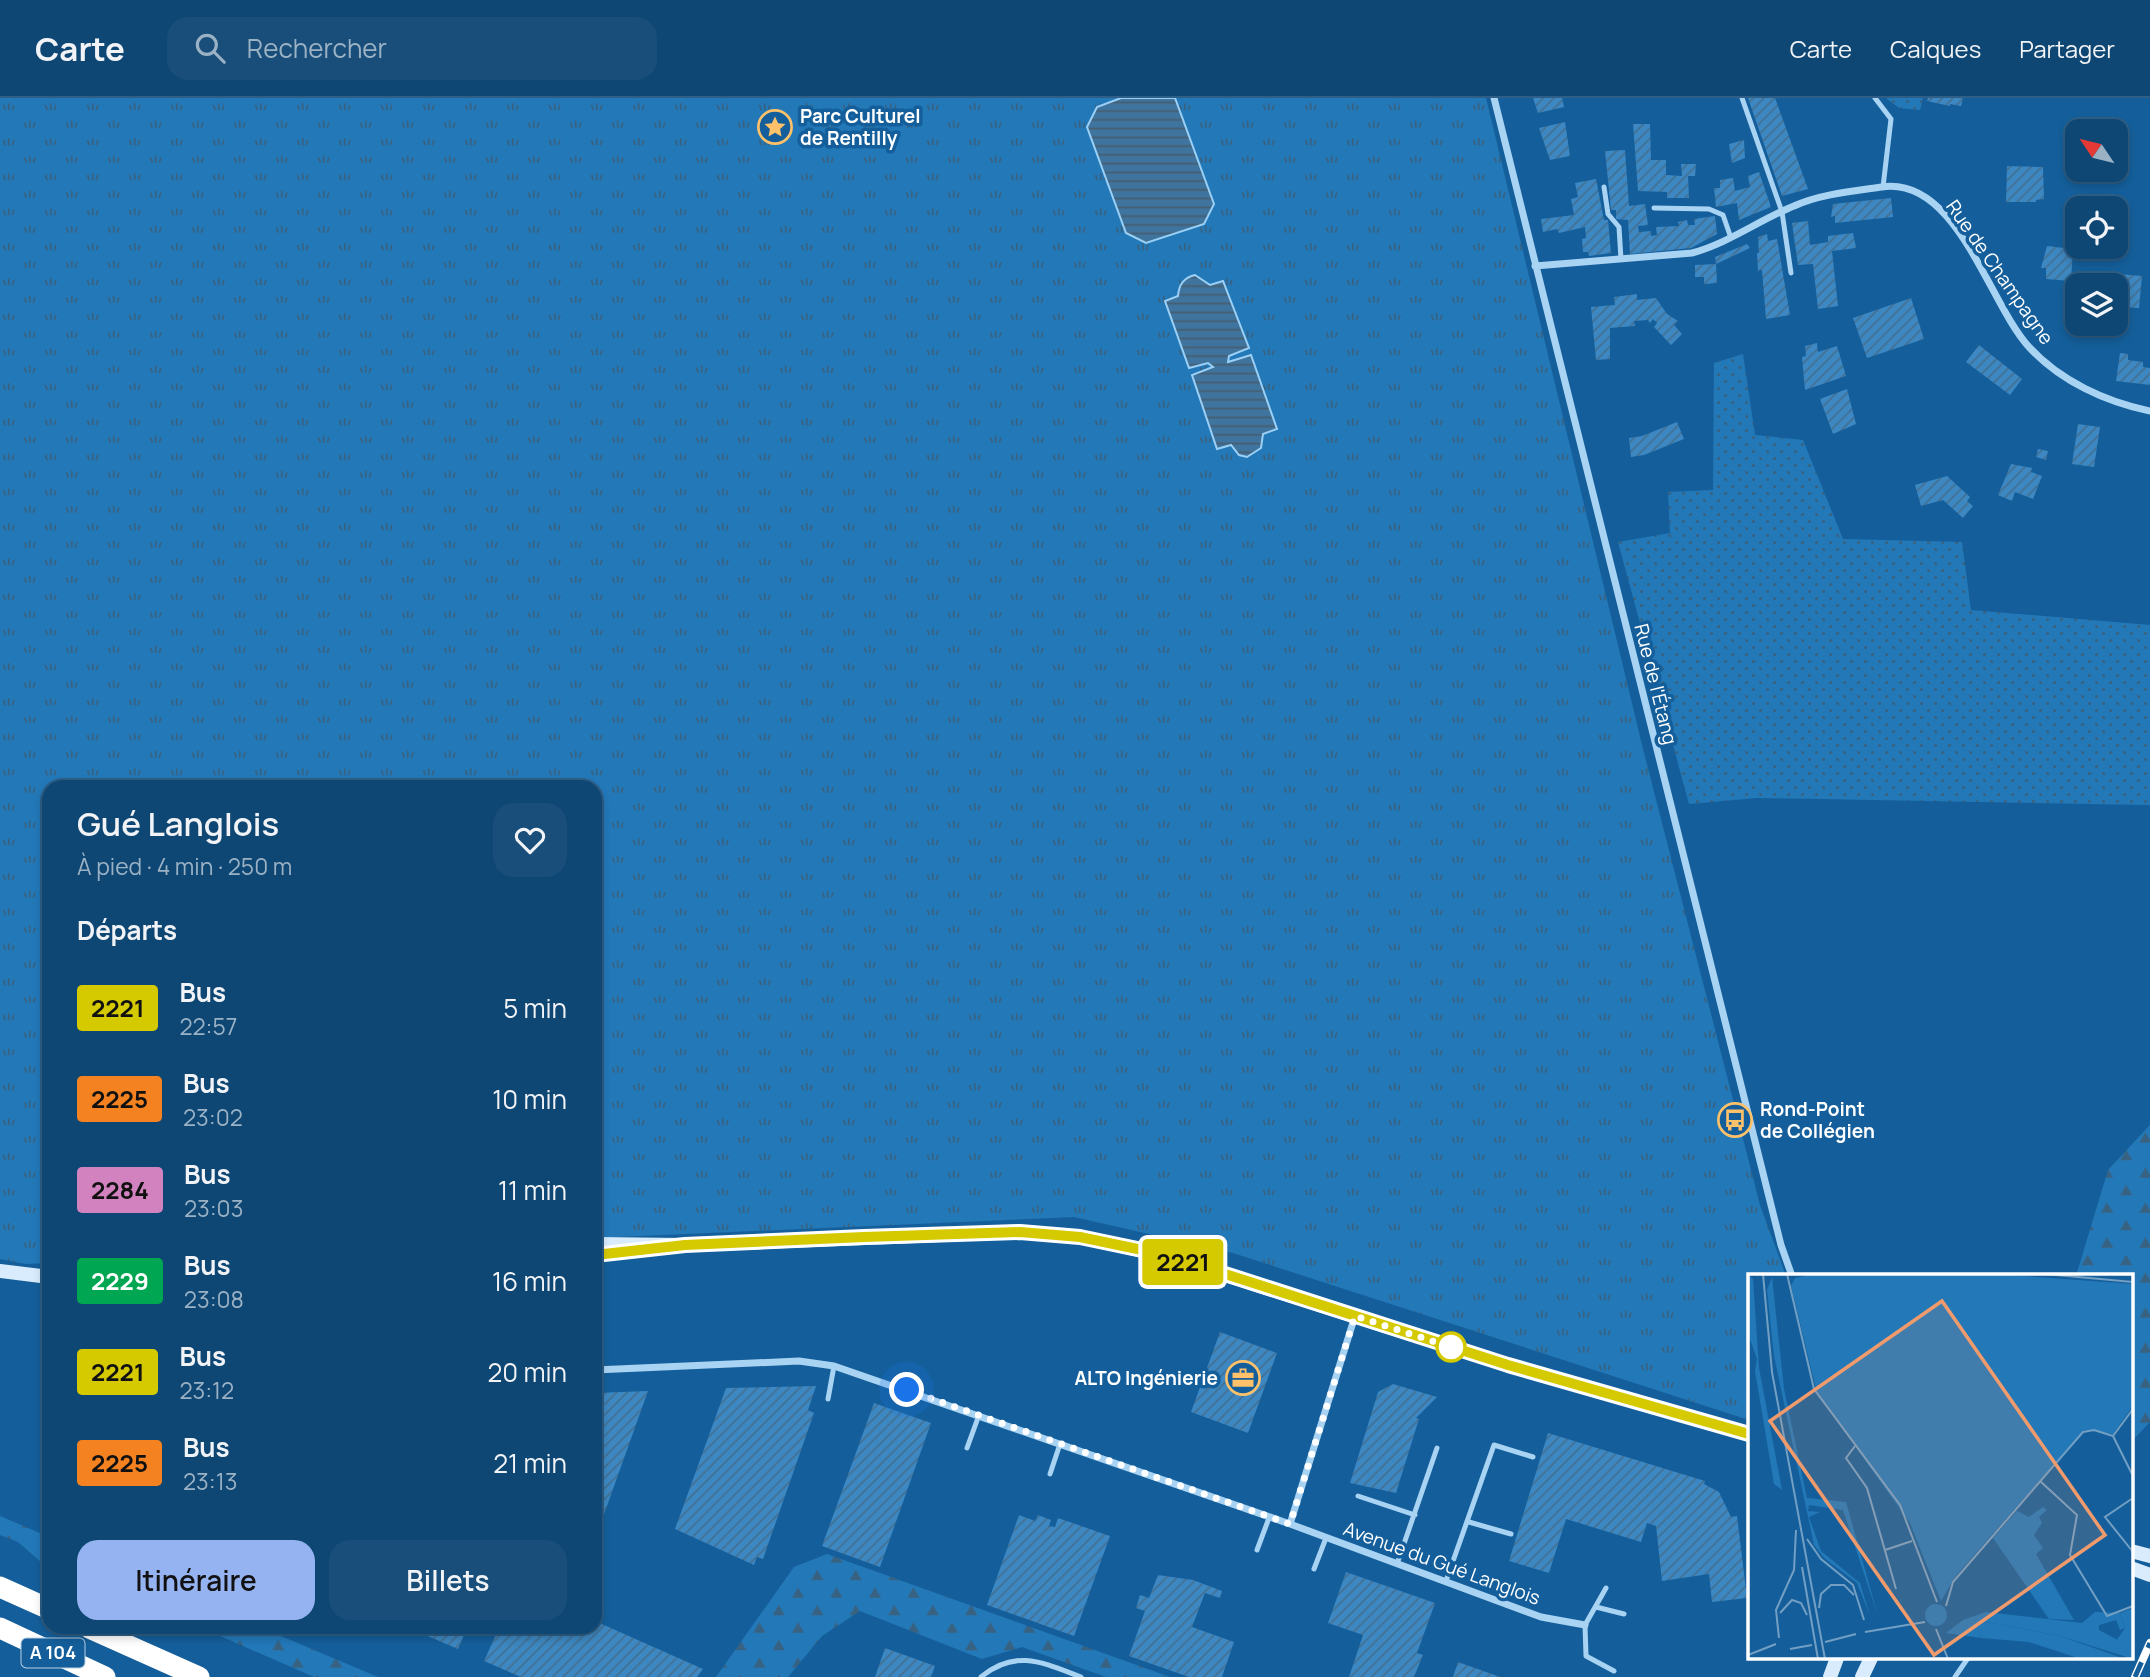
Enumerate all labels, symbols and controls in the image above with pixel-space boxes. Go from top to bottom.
search box [167,17,657,80]
text: Carte [35,26,125,71]
icon: search [191,29,229,67]
text: Rechercher [247,30,387,66]
text: Carte [1790,32,1852,65]
text: Calques [1890,32,1981,65]
text: Partager [2019,32,2115,65]
place label: Parc Culturel de Rentilly [800,103,920,151]
place icon: Parc Culturel de Rentilly [756,108,794,146]
north arrow [2065,119,2128,182]
map controls [2065,119,2128,336]
street label: Rue de Champagne [1940,194,2060,350]
button: locate [2065,196,2128,259]
button: layers [2065,273,2128,336]
street label: Rue de l'Étang [1628,621,1684,747]
text: Gué Langlois [77,801,279,846]
button: heart [493,803,567,877]
text: À pied · 4 min · 250 m [77,850,292,882]
text: Départs [77,912,177,948]
text: Bus [179,974,226,1010]
text: 5 min [503,990,567,1026]
text: 2221 [91,991,144,1024]
text: 22:57 [179,1010,237,1042]
text: Bus [183,1065,230,1101]
text: 10 min [492,1081,567,1117]
text: 2225 [91,1082,148,1115]
place label: Rond-Point de Collégien [1760,1096,1875,1144]
text: 23:02 [183,1101,243,1133]
bus stop icon: Rond-Point de Collégien [1716,1101,1754,1139]
text: Bus [184,1156,231,1192]
text: 11 min [498,1172,567,1208]
text: 2284 [91,1173,149,1206]
text: 23:03 [184,1192,243,1224]
line badge: 2221 [1134,1239,1232,1285]
text: 2221 [1156,1245,1210,1278]
text: Bus [184,1247,231,1283]
text: 16 min [492,1263,567,1299]
text: 2229 [91,1264,149,1297]
inset map [1748,1274,2132,1660]
text: 23:08 [184,1283,244,1315]
unlabelled marker [1436,1332,1466,1362]
text: Bus [179,1338,226,1374]
text: 20 min [488,1354,567,1390]
text: 2221 [91,1355,144,1388]
office icon: ALTO Ingénierie [1224,1359,1262,1397]
place label: ALTO Ingénierie [1074,1365,1218,1391]
your location [889,1372,924,1407]
text: 23:12 [179,1374,234,1406]
text: Bus [183,1429,230,1465]
text: 21 min [493,1445,567,1481]
text: 2225 [91,1446,148,1479]
text: 23:13 [183,1465,237,1497]
street label: Avenue du Gué Langlois [1340,1515,1544,1611]
button: Itinéraire [77,1540,315,1620]
button: Billets [329,1540,567,1620]
road number: A 104 [22,1638,84,1668]

